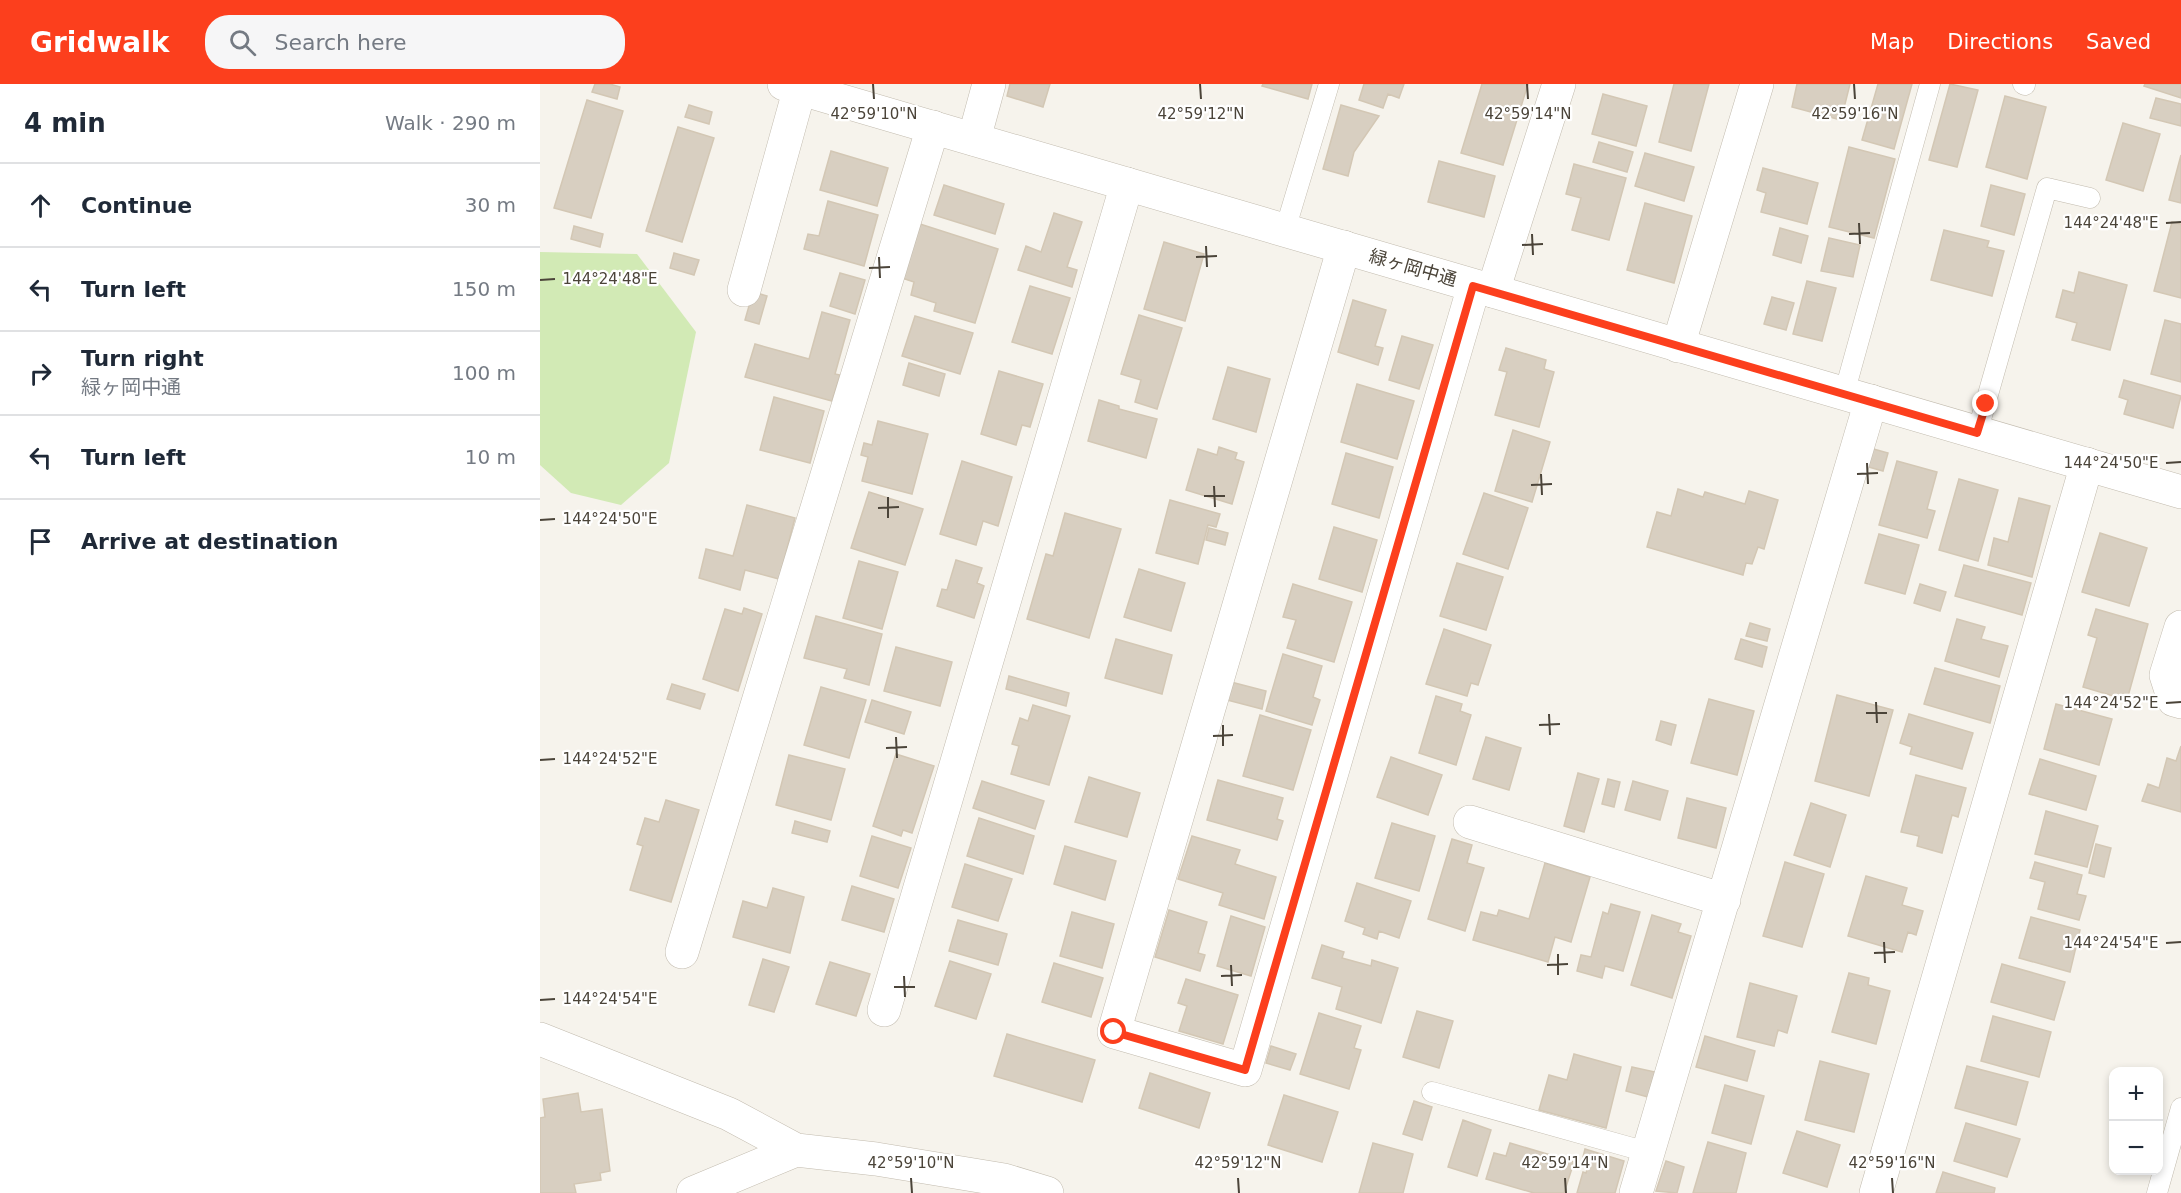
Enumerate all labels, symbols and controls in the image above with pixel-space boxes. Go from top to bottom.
search box [205,15,625,69]
text: Gridwalk [30,26,169,59]
icon: search [226,26,259,59]
text: Search here [274,30,407,55]
text: Map [1870,30,1914,54]
text: Directions [1947,30,2053,54]
text: Saved [2086,30,2151,54]
text: 42°59'10"N [830,105,918,123]
text: 42°59'12"N [1157,105,1245,123]
text: 42°59'14"N [1484,105,1572,123]
text: 42°59'16"N [1811,105,1899,123]
text: 4 min [24,108,106,138]
text: Walk · 290 m [385,111,516,135]
icon: ahead [24,189,57,222]
text: Continue [81,193,192,218]
text: 30 m [465,193,516,217]
text: 144°24'48"E [2064,214,2158,232]
street label: 緑ヶ岡中通 [1367,245,1459,290]
text: 144°24'48"E [563,270,657,288]
icon: left [24,273,57,306]
text: Turn left [81,277,186,302]
text: 150 m [452,277,516,301]
text: Turn right [81,346,204,371]
icon: right [24,357,57,390]
text: 100 m [452,361,516,385]
text: 緑ヶ岡中通 [81,375,181,399]
route end [1972,390,1998,416]
icon: left [24,441,57,474]
text: Turn left [81,445,186,470]
text: 10 m [465,445,516,469]
text: 144°24'50"E [2064,454,2158,472]
text: 144°24'50"E [563,510,657,528]
icon: arrive [24,525,57,558]
text: Arrive at destination [81,529,338,554]
text: 144°24'52"E [2064,694,2158,712]
text: 144°24'52"E [563,750,657,768]
text: 144°24'54"E [2064,934,2158,952]
text: 144°24'54"E [563,990,657,1008]
route start [1100,1018,1126,1044]
map controls [2109,1067,2163,1175]
button: + [2109,1067,2163,1121]
button: − [2109,1121,2163,1175]
text: 42°59'10"N [867,1154,955,1172]
text: 42°59'12"N [1194,1154,1282,1172]
text: 42°59'14"N [1521,1154,1609,1172]
text: 42°59'16"N [1848,1154,1936,1172]

